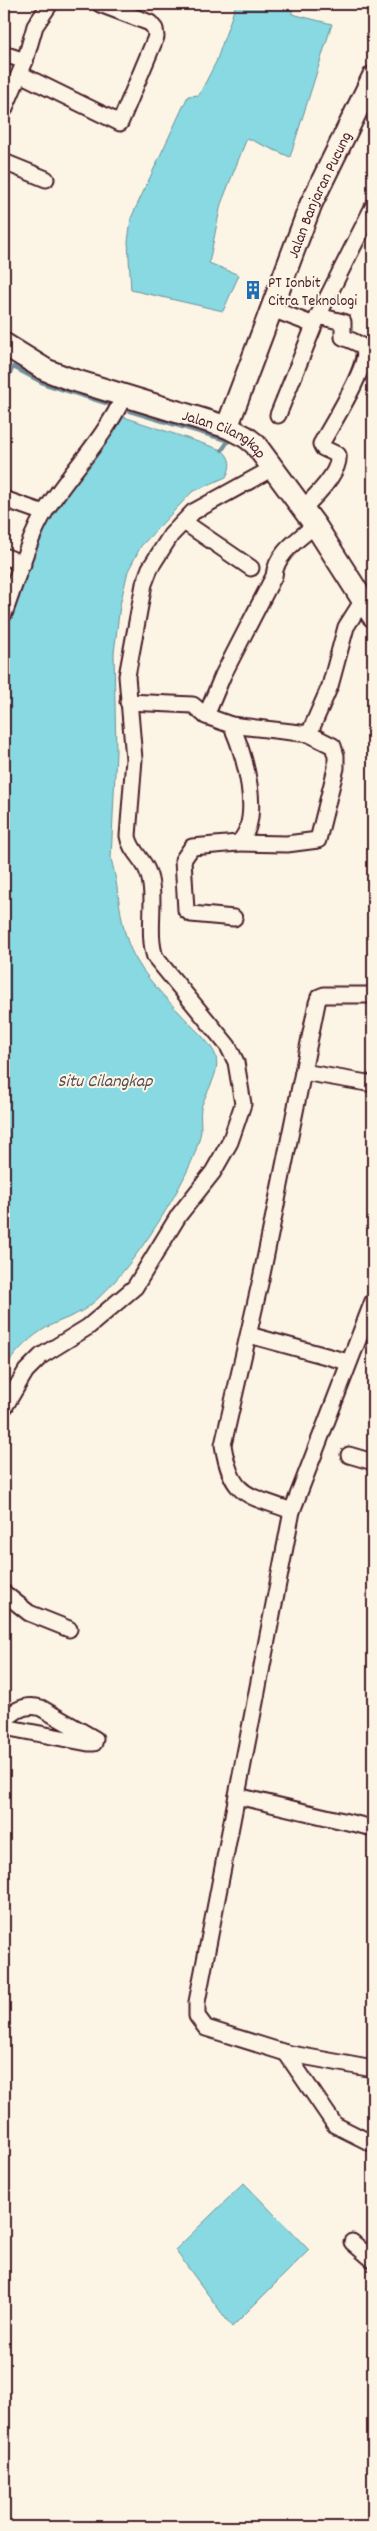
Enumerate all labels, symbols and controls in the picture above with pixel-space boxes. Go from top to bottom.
street label: Jalan Banjaran Pucung [283,128,359,262]
place label: PT Ionbit Citra Teknologi [268,272,357,313]
building icon: PT Ionbit Citra Teknologi [242,279,264,301]
street label: Jalan Cilangkap [179,405,271,464]
water label: Situ Cilangkap [58,1070,153,1095]

